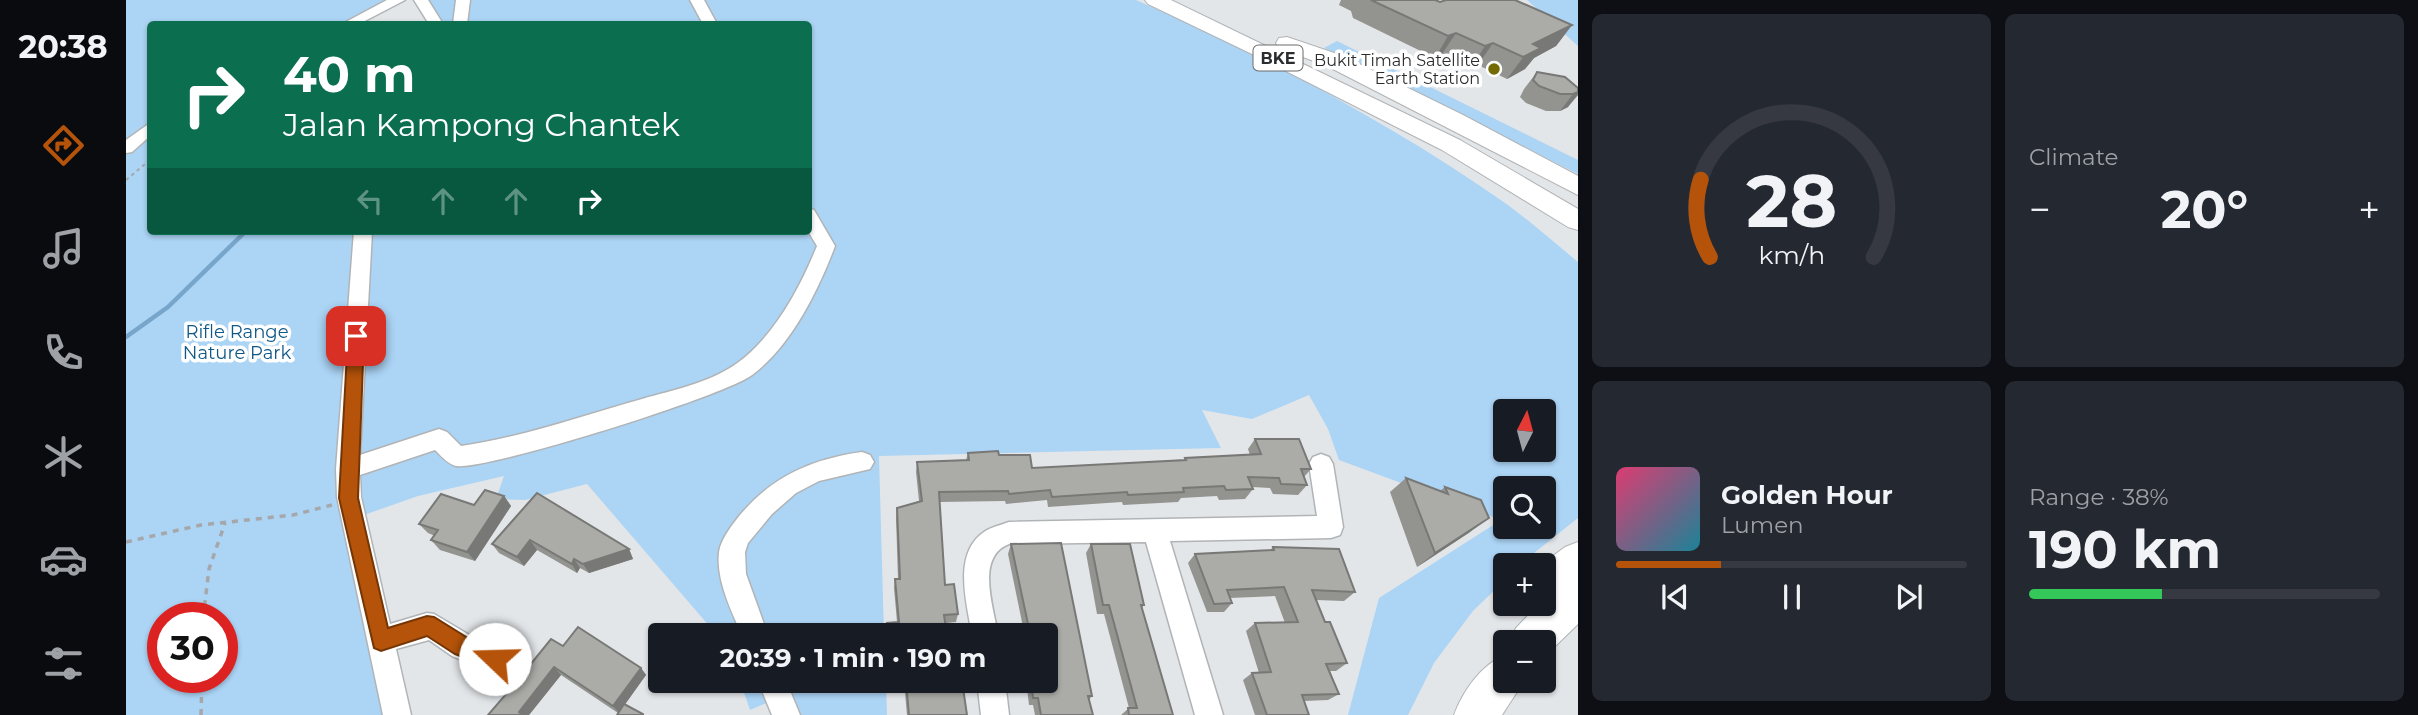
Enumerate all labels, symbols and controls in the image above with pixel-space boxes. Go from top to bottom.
text: 20:38 [18,27,108,66]
text: 40 m [283,45,415,104]
road number: BKE [1254,46,1302,71]
icon: right [168,49,259,140]
place label: Bukit Timah Satellite Earth Station [1314,51,1480,88]
marker: Bukit Timah Satellite Earth Station [1486,61,1502,77]
text: Jalan Kampong Chantek [283,105,680,144]
icon: directions [39,121,88,170]
text: Climate [2029,143,2118,171]
text: 28 [1746,157,1837,245]
text: 20° [2161,178,2248,241]
icon: left [351,182,389,220]
icon: ahead [424,182,462,220]
icon: ahead [497,182,535,220]
icon: right [570,182,608,220]
text: − [2029,186,2051,233]
text: + [2358,186,2380,233]
icon: music [39,224,88,273]
text: km/h [1758,239,1825,269]
pin [326,306,386,366]
icon: arrive [337,317,375,355]
park label: Rifle Range Nature Park [183,321,291,364]
icon: phone [39,328,88,377]
north arrow [1493,399,1556,462]
map controls [1493,399,1556,693]
icon: climate [39,432,88,481]
button: search [1493,476,1556,539]
text: Golden Hour [1721,479,1893,511]
text: Range · 38% [2029,483,2169,511]
text: Lumen [1721,511,1804,539]
text: 190 km [2029,518,2221,581]
icon: car [39,535,88,584]
button: + [1493,553,1556,616]
icon: previous [1656,578,1694,616]
icon: pause [1773,578,1811,616]
icon: next [1890,578,1928,616]
speed limit sign: 30 [147,602,238,693]
position arrow [458,622,532,696]
button: − [1493,630,1556,693]
icon: filters [39,639,88,688]
text: 20:39 · 1 min · 190 m [720,642,986,674]

